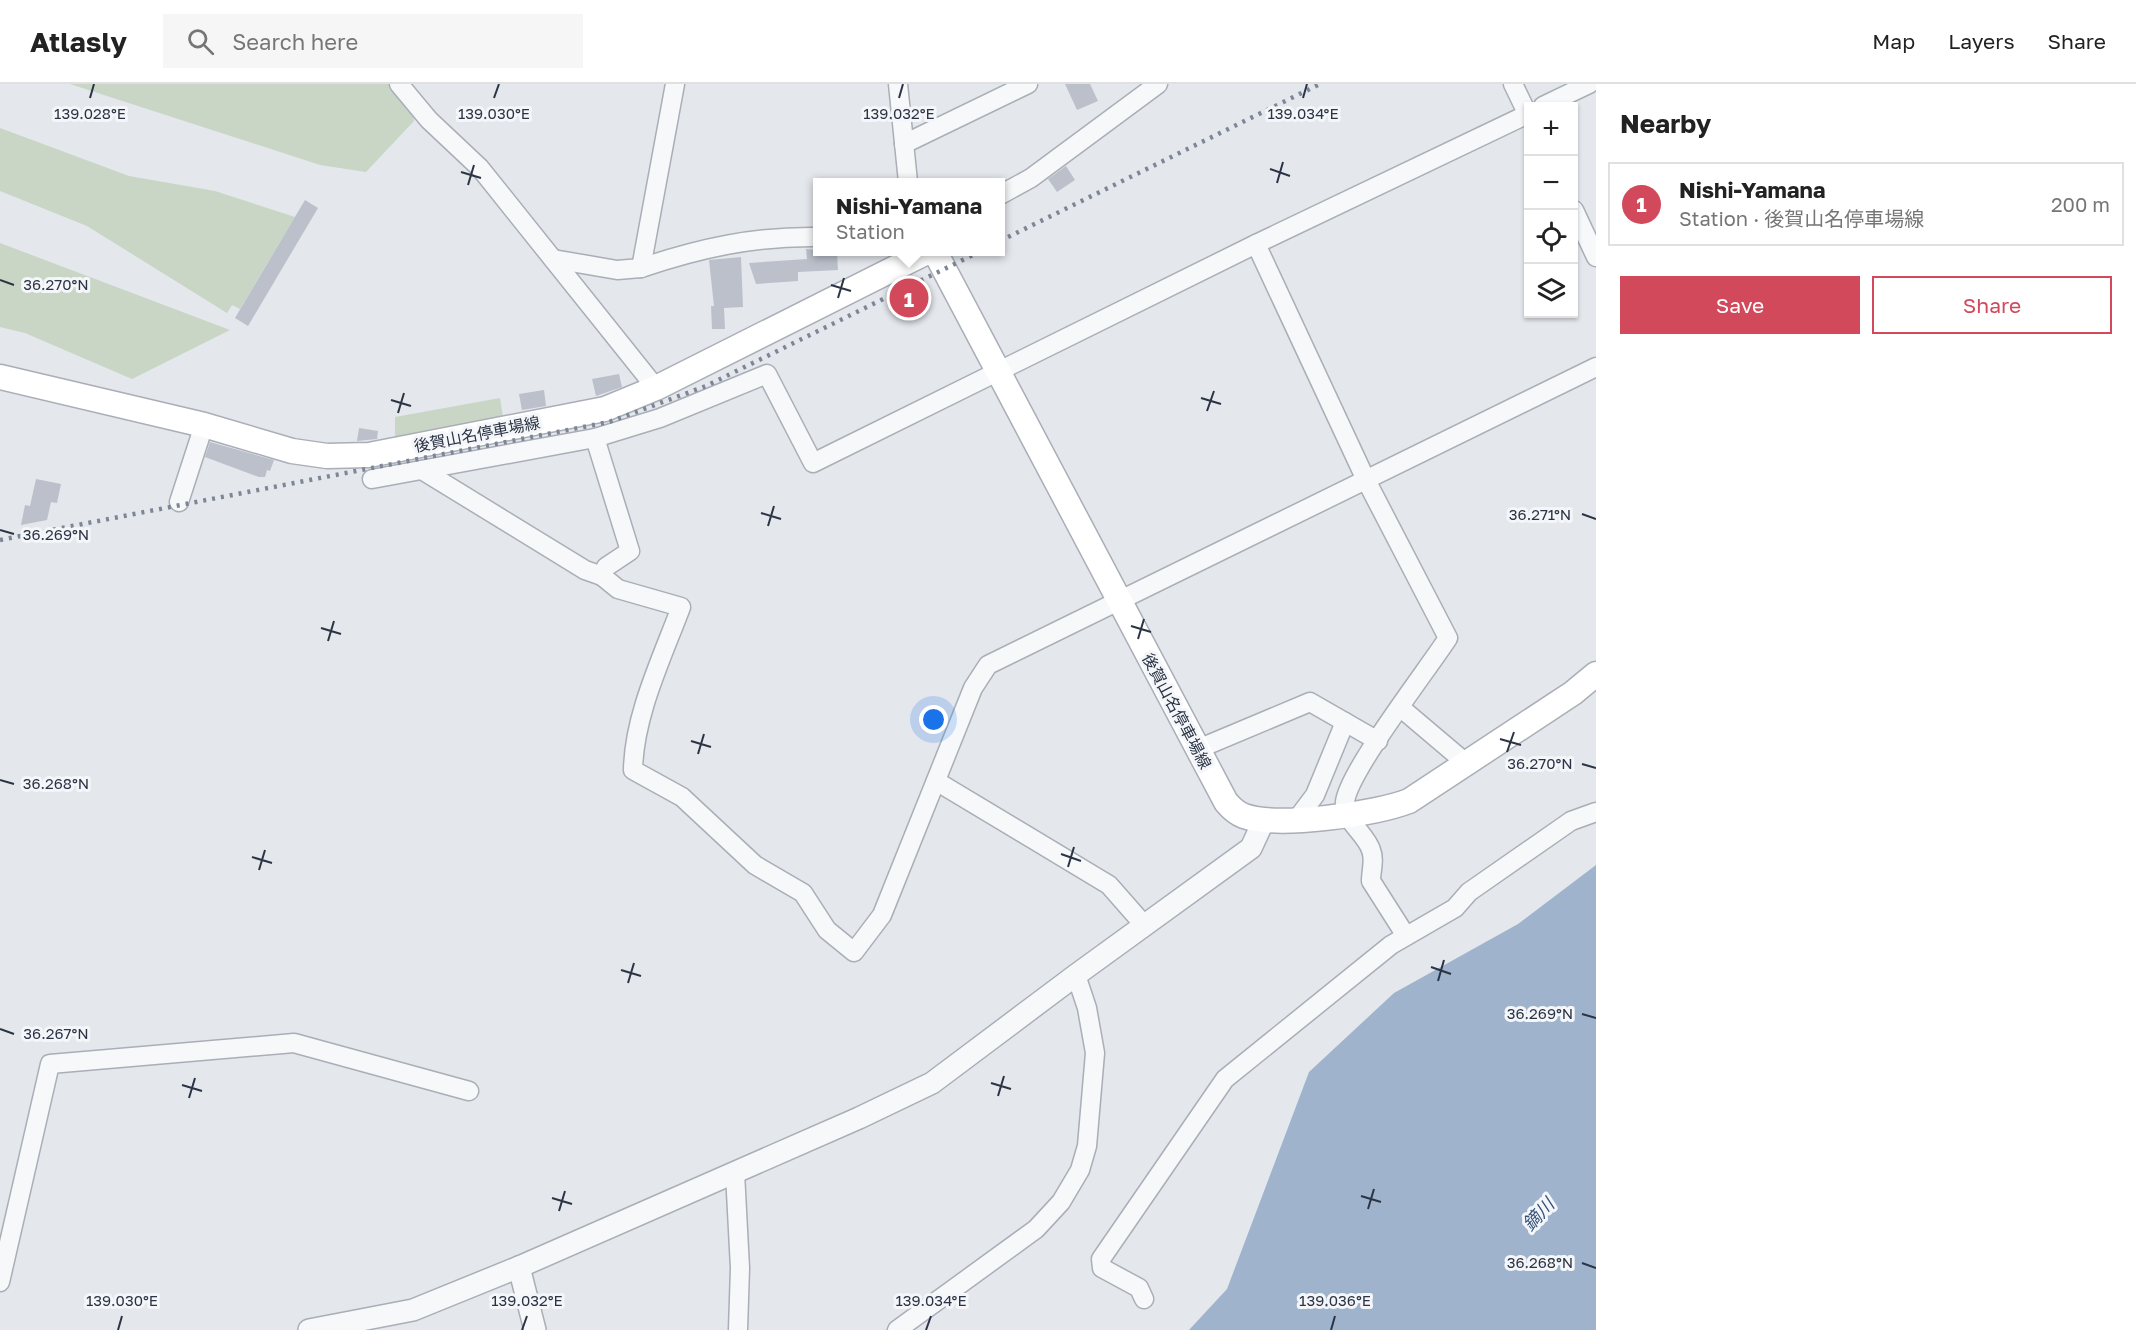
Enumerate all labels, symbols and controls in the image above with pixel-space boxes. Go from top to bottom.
search box [163,14,583,68]
text: Atlasly [30,25,127,58]
icon: search [184,25,217,58]
text: Search here [232,28,358,55]
text: Map [1872,28,1915,54]
text: Layers [1948,28,2015,54]
text: Share [2048,28,2106,54]
map controls [1524,102,1578,318]
button: + [1524,102,1578,156]
text: 139.028°E [54,104,126,122]
text: 139.030°E [458,104,530,122]
text: 139.032°E [863,104,935,122]
text: 139.034°E [1267,104,1339,122]
text: Nearby [1620,108,1711,139]
button: − [1524,156,1578,210]
text: Nishi-Yamana [1679,176,1826,203]
popup [813,178,1005,256]
text: Nishi-Yamana [836,192,982,219]
text: 1 [1636,192,1647,216]
text: 200 m [2051,192,2110,216]
text: Station · 後賀山名停車場線 [1679,206,1924,230]
button: locate [1524,210,1578,264]
text: Station [836,219,905,243]
button: layers [1524,264,1578,318]
text: 36.270°N [23,275,89,293]
pin: 1 [890,276,928,320]
button: Save [1620,276,1860,334]
button: Share [1872,276,2112,334]
street label: 後賀山名停車場線 [412,412,542,456]
text: 36.271°N [1509,505,1571,523]
text: 36.269°N [23,525,89,543]
street label: 後賀山名停車場線 [1138,650,1216,772]
your location [919,705,948,734]
text: 36.270°N [1507,754,1573,772]
text: 36.268°N [23,774,89,792]
text: 36.269°N [1507,1004,1573,1022]
text: 36.267°N [23,1024,89,1042]
water label: 鏑川 [1518,1192,1560,1235]
text: 36.268°N [1507,1253,1573,1271]
text: 139.030°E [86,1291,158,1309]
text: 139.032°E [491,1291,563,1309]
text: 139.034°E [895,1291,967,1309]
text: 139.036°E [1299,1291,1371,1309]

